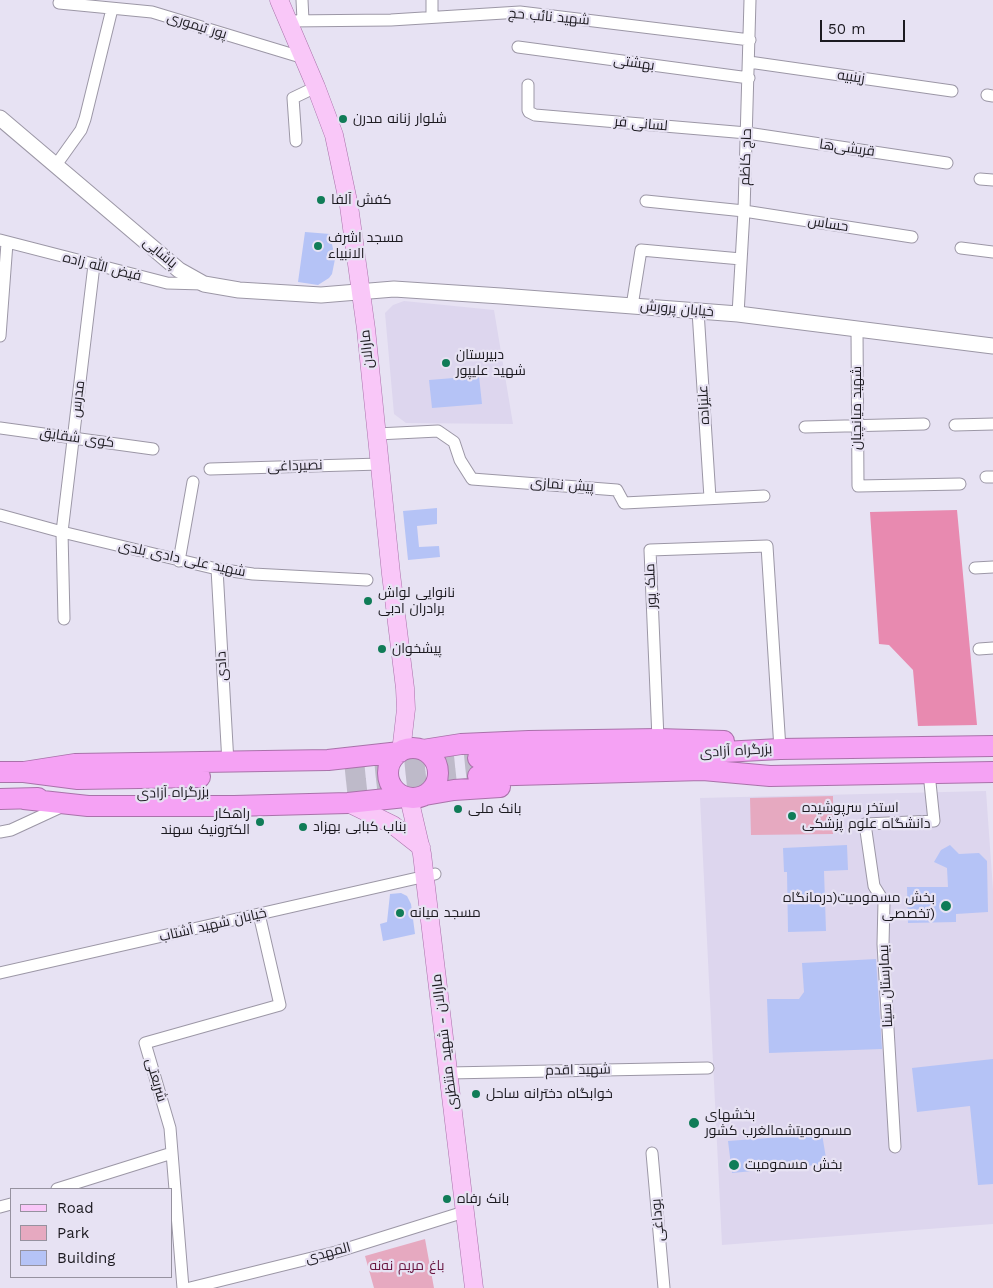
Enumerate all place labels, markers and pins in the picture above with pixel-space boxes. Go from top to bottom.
place label: شلوار زنانه مدرن [353,111,447,127]
marker: شلوار زنانه مدرن [337,113,349,125]
place label: کفش آلفا [331,192,392,208]
marker: کفش آلفا [315,194,327,206]
place label: مسجد اشرف الانبیاء [328,230,404,262]
marker: مسجد اشرف الانبیاء [312,240,324,252]
place label: دبیرستان شهید علیپور [456,347,526,380]
marker: دبیرستان شهید علیپور [440,357,452,369]
place label: نانوایی لواش برادران ادبی [378,585,455,618]
marker: نانوایی لواش برادران ادبی [362,595,374,607]
place label: پیشخوان [392,641,442,657]
marker: پیشخوان [376,643,388,655]
place label: استخر سرپوشیده دانشگاه علوم پزشکی [802,800,931,832]
place label: بانک ملی [468,801,521,817]
marker: بانک ملی [452,803,464,815]
place label: راهکار الکترونیک سهند [161,806,250,839]
marker: استخر سرپوشیده دانشگاه علوم پزشکی [786,810,798,822]
marker: راهکار الکترونیک سهند [254,816,266,828]
place label: بناب کبابی بهزاد [313,819,406,835]
marker: بناب کبابی بهزاد [297,821,309,833]
place label: بخش مسمومیت(درمانگاه تخصصی) [783,890,935,922]
marker: بخش مسمومیت(درمانگاه تخصصی) [939,899,953,913]
place label: مسجد میانه [410,905,481,921]
marker: مسجد میانه [394,907,406,919]
place label: خوابگاه دخترانه ساحل [486,1086,613,1102]
marker: خوابگاه دخترانه ساحل [470,1088,482,1100]
place label: بخشهای مسمومیتشمالغرب کشور [705,1107,852,1140]
marker: بخشهای مسمومیتشمالغرب کشور [687,1116,701,1130]
place label: بخش مسمومیت [745,1157,843,1173]
marker: بخش مسمومیت [727,1158,741,1172]
place label: بانک رفاه [457,1191,509,1207]
marker: بانک رفاه [441,1193,453,1205]

